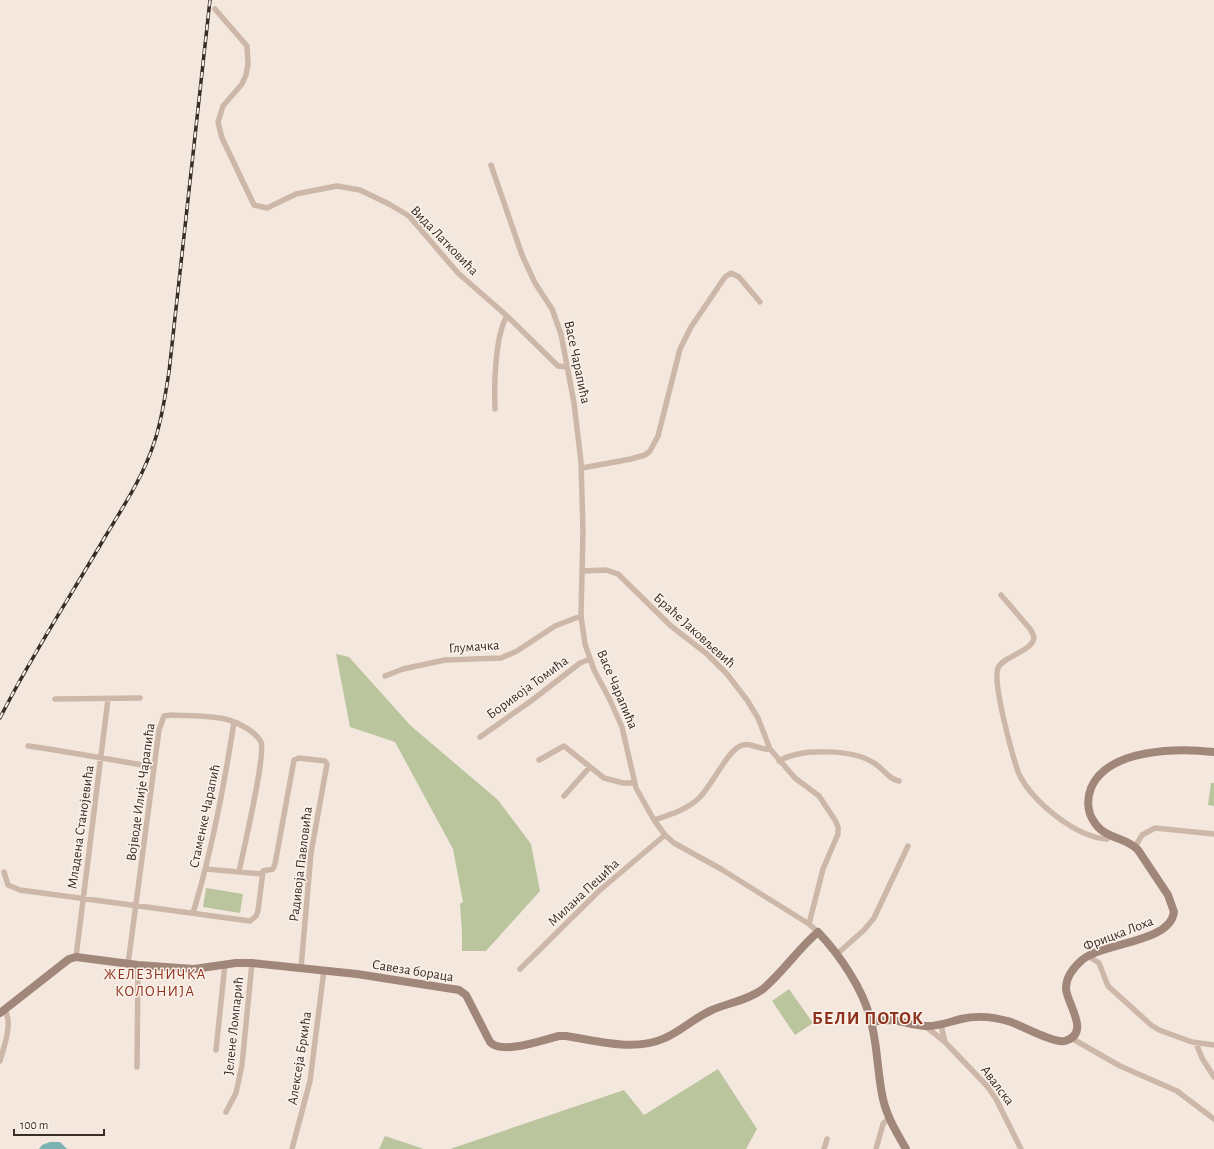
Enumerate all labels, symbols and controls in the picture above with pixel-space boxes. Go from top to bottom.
street label: Вида Латковића [408,203,481,279]
street label: Васе Чарапића [561,319,593,406]
street label: Браће Јаковљевић [651,591,738,671]
street label: Глумачка [448,638,500,656]
street label: Васе Чарапића [594,648,640,732]
street label: Боривоја Томића [484,653,571,722]
street label: Војводе Илије Чарапића [124,721,158,862]
street label: Стаменке Чарапић [187,763,223,869]
street label: Младена Станојевића [65,764,97,890]
street label: Радивоја Павловића [287,805,315,923]
street label: Милана Пецића [545,856,622,929]
street label: Фрицка Лоха [1081,914,1156,954]
street label: Савеза бораца [371,958,455,984]
district label: ЖЕЛЕЗНИЧКА КОЛОНИЈА [104,967,206,999]
street label: Јелене Ломпарић [222,976,246,1076]
street label: Алексеја Бркића [286,1010,314,1106]
district label: БЕЛИ ПОТОК [812,1010,924,1028]
street label: Авалска [978,1063,1017,1108]
scale bar [14,1111,104,1137]
text: 100 m [20,1119,48,1131]

